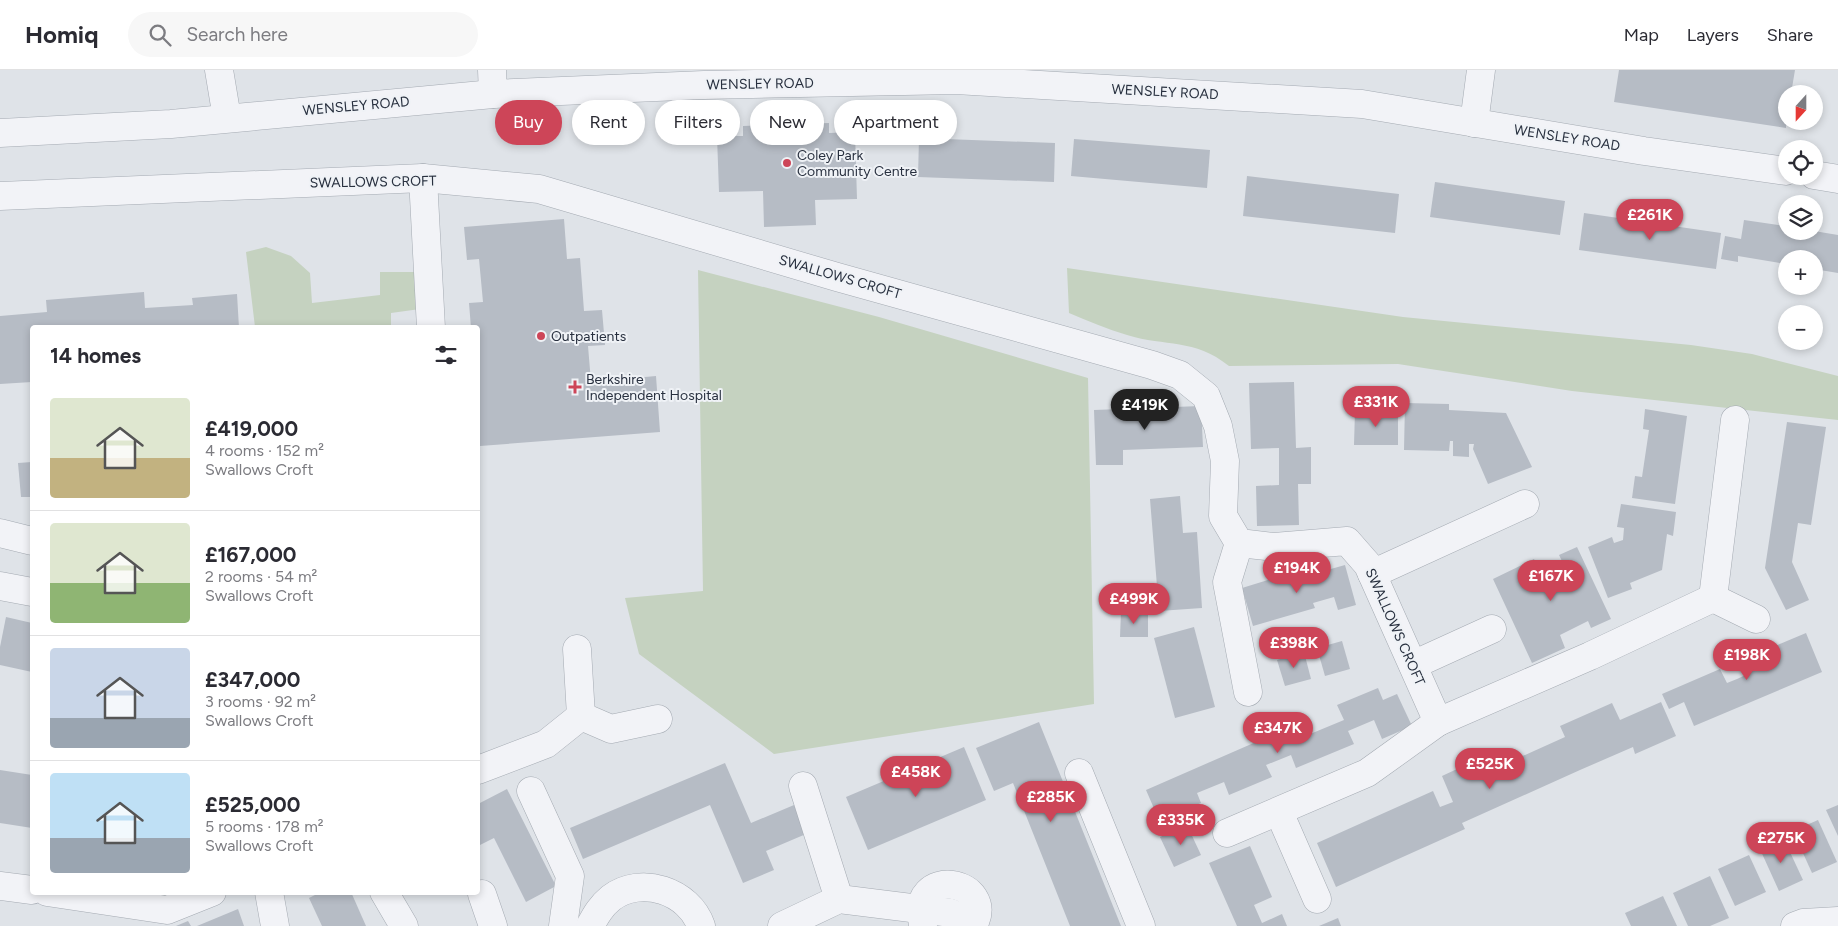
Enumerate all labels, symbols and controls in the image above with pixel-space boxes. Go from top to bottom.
search box [128,12,478,57]
text: Homiq [25,20,98,49]
icon: search [146,21,174,49]
text: Search here [186,23,288,46]
text: Map [1624,24,1659,46]
text: Layers [1687,24,1739,46]
text: Share [1767,24,1813,46]
street label: WENSLEY ROAD [706,75,814,93]
street label: WENSLEY ROAD [1111,81,1219,103]
north arrow [1778,85,1822,130]
map controls [1778,85,1823,350]
street label: WENSLEY ROAD [302,93,410,119]
chip: Buy [495,100,562,145]
chip: Rent [572,100,645,145]
chip: Filters [655,100,740,145]
chip: New [750,100,824,145]
chip: Apartment [834,100,957,145]
street label: WENSLEY ROAD [1513,121,1621,155]
button: locate [1778,140,1823,185]
place label: Coley Park Community Centre [797,147,918,180]
marker: Coley Park Community Centre [781,157,793,169]
street label: SWALLOWS CROFT [310,172,437,192]
button: layers [1778,195,1823,240]
pin: £261K [1615,198,1685,241]
text: £261K [1627,205,1673,224]
button: + [1778,250,1823,295]
street label: SWALLOWS CROFT [777,251,903,303]
button: − [1778,305,1823,350]
place label: Outpatients [551,328,626,345]
marker: Outpatients [535,330,547,342]
icon: filters [432,341,460,369]
text: 14 homes [50,343,141,368]
place label: Berkshire Independent Hospital [586,371,722,404]
marker: Berkshire Independent Hospital [568,380,582,394]
pin: £331K [1341,386,1411,428]
pin: £419K [1110,388,1180,431]
text: £331K [1354,392,1398,411]
text: £419K [1122,395,1168,414]
text: £419,000 [205,416,298,441]
icon: home [90,418,150,478]
text: 4 rooms · 152 m² [205,441,324,460]
text: Swallows Croft [205,460,314,479]
text: £167,000 [205,542,296,567]
icon: home [90,543,150,603]
pin: £194K [1262,552,1332,594]
text: £194K [1274,558,1320,577]
pin: £167K [1516,560,1586,602]
street label: SWALLOWS CROFT [1361,566,1429,689]
text: £167K [1528,566,1574,585]
text: 2 rooms · 54 m² [205,567,317,586]
pin: £499K [1099,582,1169,625]
text: Swallows Croft [205,586,314,605]
text: £499K [1110,589,1158,608]
pin: £398K [1259,626,1329,669]
text: £398K [1270,633,1318,652]
pin: £198K [1712,638,1782,681]
text: £198K [1724,645,1770,664]
text: £347,000 [205,667,300,692]
icon: home [90,668,150,728]
text: 3 rooms · 92 m² [205,692,316,711]
text: Swallows Croft [205,711,314,730]
pin: £347K [1243,712,1313,754]
text: £347K [1254,718,1302,737]
pin: £525K [1455,748,1525,790]
text: £525K [1466,754,1514,773]
pin: £458K [881,756,951,798]
text: £458K [891,762,941,781]
pin: £285K [1016,780,1086,823]
text: £285K [1027,787,1075,806]
text: £525,000 [205,792,300,817]
icon: home [90,793,150,853]
pin: £335K [1146,804,1216,846]
text: £335K [1157,810,1205,829]
text: 5 rooms · 178 m² [205,817,324,836]
pin: £275K [1746,822,1816,864]
text: £275K [1757,828,1805,847]
text: Swallows Croft [205,836,314,855]

